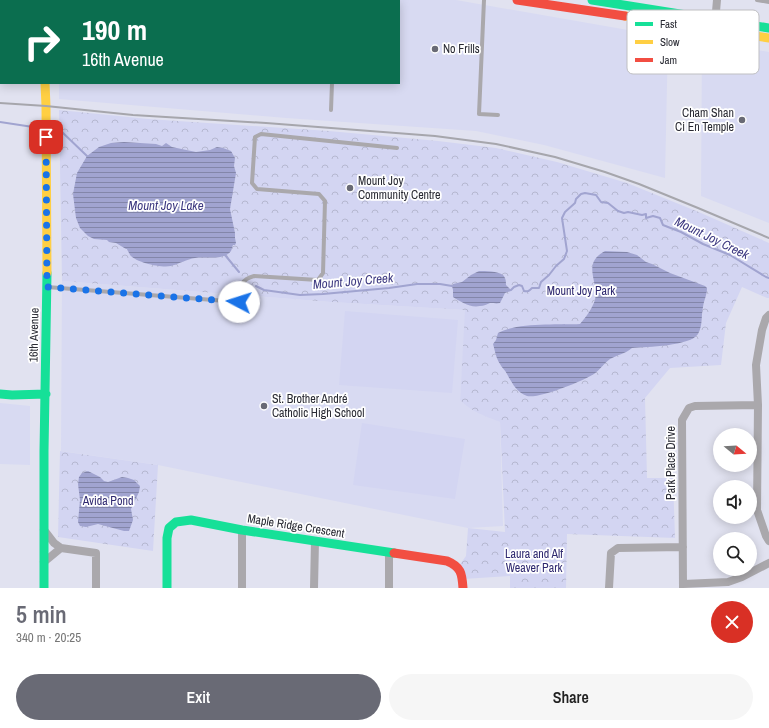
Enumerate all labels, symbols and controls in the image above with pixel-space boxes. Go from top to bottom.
legend [627,10,759,74]
text: 190 m [82,11,147,49]
icon: right [16,16,68,68]
text: Fast [660,17,678,31]
text: Slow [660,35,680,49]
place label: No Frills [443,41,480,57]
marker: No Frills [430,44,440,54]
text: 16th Avenue [82,47,164,72]
text: Jam [660,53,677,67]
place label: Cham Shan Ci En Temple [675,105,734,135]
marker: Cham Shan Ci En Temple [737,115,747,125]
pin [29,120,63,154]
icon: arrive [35,126,57,148]
place label: Mount Joy Community Centre [358,173,441,203]
marker: Mount Joy Community Centre [345,183,355,193]
water label: Mount Joy Lake [128,197,204,214]
water label: Mount Joy Creek [672,213,753,264]
water label: Mount Joy Creek [312,269,395,293]
position arrow [218,281,260,323]
park label: Mount Joy Park [547,283,615,299]
street label: 16th Avenue [26,308,42,362]
place label: St. Brother André Catholic High School [272,391,364,421]
marker: St. Brother André Catholic High School [259,401,269,411]
street label: Park Place Drive [663,426,679,500]
north arrow [713,428,757,472]
map controls [713,428,757,576]
button: sound [713,480,757,524]
park label: Avida Pond [82,493,133,509]
street label: Maple Ridge Crescent [246,510,346,542]
button: search [713,532,757,576]
park label: Laura and Alf Weaver Park [505,546,563,576]
text: 5 min [16,598,67,630]
button: close [711,601,753,643]
text: 340 m · 20:25 [16,629,81,646]
button: Exit [16,674,381,720]
button: Share [389,674,753,720]

